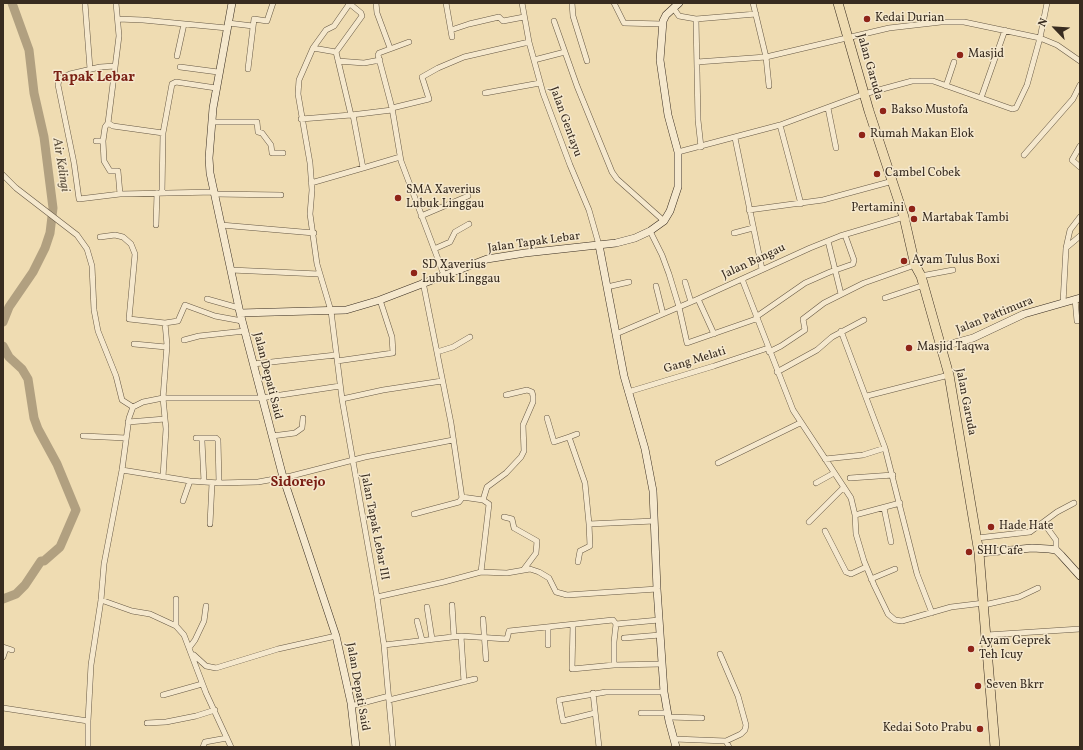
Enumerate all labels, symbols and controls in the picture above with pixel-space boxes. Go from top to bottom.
north arrow [1035,8,1075,48]
place label: Kedai Durian [875,12,944,26]
marker: Kedai Durian [862,14,872,24]
text: N [1035,16,1052,30]
street label: Jalan Garuda [853,32,885,102]
place label: Masjid [968,48,1004,62]
marker: Masjid [955,50,965,60]
district label: Tapak Lebar [53,70,135,86]
street label: Jalan Gentayu [546,85,584,159]
place label: Bakso Mustofa [891,104,968,118]
marker: Bakso Mustofa [878,106,888,116]
place label: Rumah Makan Elok [870,128,974,142]
marker: Rumah Makan Elok [857,130,867,140]
water label: Air Kelingi [48,137,72,193]
place label: Cambel Cobek [885,167,961,181]
marker: Cambel Cobek [872,169,882,179]
place label: SMA Xaverius Lubuk Linggau [406,184,484,212]
marker: SMA Xaverius Lubuk Linggau [393,193,403,203]
place label: Pertamini [851,202,904,216]
marker: Pertamini [907,204,917,214]
place label: Martabak Tambi [922,212,1009,226]
marker: Martabak Tambi [909,214,919,224]
street label: Jalan Tapak Lebar [487,229,581,257]
street label: Jalan Bangau [720,241,788,283]
place label: Ayam Tulus Boxi [912,254,1000,268]
marker: Ayam Tulus Boxi [899,256,909,266]
place label: SD Xaverius Lubuk Linggau [422,259,500,287]
marker: SD Xaverius Lubuk Linggau [409,268,419,278]
street label: Jalan Pattimura [954,294,1036,338]
street label: Jalan Depati Said [249,331,285,421]
place label: Masjid Taqwa [917,341,990,355]
marker: Masjid Taqwa [904,343,914,353]
street label: Gang Melati [662,345,728,377]
street label: Jalan Garuda [951,367,979,437]
street label: Jalan Tapak Lebar III [357,473,391,581]
district label: Sidorejo [270,475,326,491]
place label: Hade Hate [999,520,1053,534]
marker: Hade Hate [986,522,996,532]
place label: SHI Cafe [977,545,1023,559]
marker: SHI Cafe [964,547,974,557]
place label: Ayam Geprek Teh Icuy [979,635,1051,663]
street label: Jalan Depati Said [342,642,372,732]
marker: Ayam Geprek Teh Icuy [966,644,976,654]
place label: Seven Bkrr [986,679,1044,693]
marker: Seven Bkrr [973,681,983,691]
place label: Kedai Soto Prabu [883,722,972,736]
marker: Kedai Soto Prabu [975,724,985,734]

